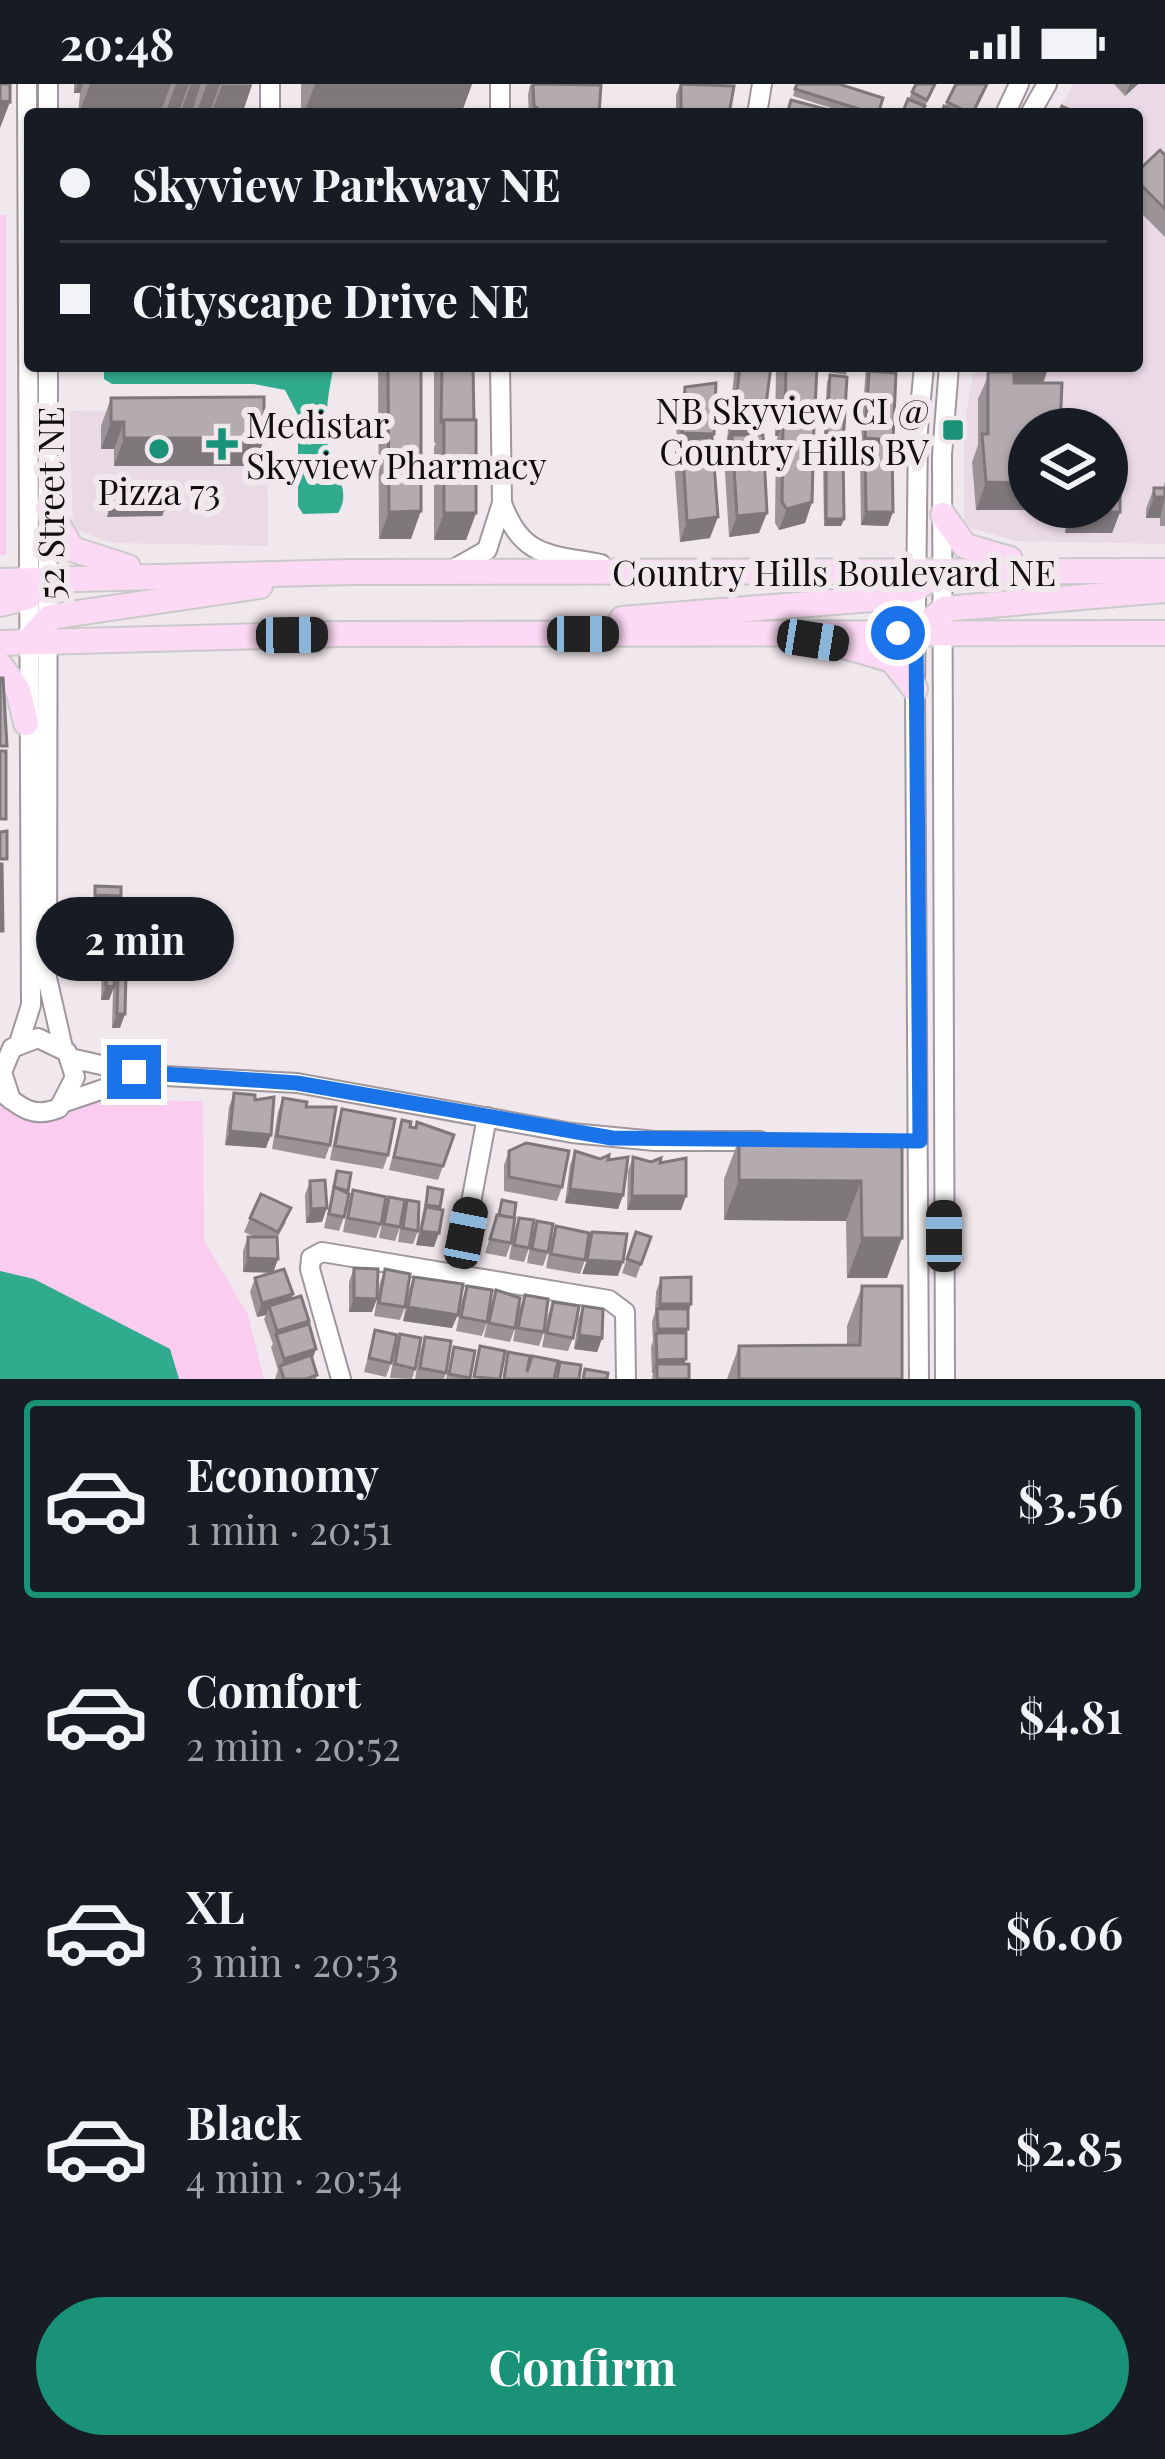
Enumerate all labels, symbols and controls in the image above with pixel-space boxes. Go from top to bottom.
text: 20:48 [60,12,175,72]
text: Skyview Parkway NE [132,153,561,213]
text: Cityscape Drive NE [132,269,529,329]
place label: NB Skyview CI @ Country Hills BV [655,385,929,474]
place label: Medistar Skyview Pharmacy [246,399,547,488]
street label: 52 Street NE [25,406,73,600]
map controls [1008,408,1128,528]
button: layers [1008,408,1128,528]
marker: NB Skyview CI @ Country Hills BV [940,417,966,443]
marker: Medistar Skyview Pharmacy [209,431,235,457]
marker: Pizza 73 [146,436,172,462]
place label: Pizza 73 [97,466,221,514]
street label: Country Hills Boulevard NE [612,547,1056,595]
route start [871,606,925,660]
car [256,616,328,654]
car [547,616,619,652]
car [775,617,851,663]
callout: 2 min [35,898,233,982]
text: 2 min [85,913,185,965]
route end [107,1045,161,1099]
car [441,1194,491,1272]
car [926,1200,962,1272]
text: Economy [186,1443,379,1503]
icon: car [42,1445,150,1553]
text: $3.56 [1018,1469,1123,1529]
text: 1 min · 20:51 [186,1503,392,1555]
text: Comfort [186,1659,361,1719]
icon: car [42,1661,150,1769]
text: $4.81 [1019,1685,1123,1745]
text: 2 min · 20:52 [186,1719,401,1771]
text: XL [186,1875,245,1935]
icon: car [42,1877,150,1985]
text: $6.06 [1006,1901,1123,1961]
text: 3 min · 20:53 [186,1935,399,1987]
text: Black [186,2091,302,2151]
icon: car [42,2093,150,2201]
text: $2.85 [1016,2117,1123,2177]
text: 4 min · 20:54 [186,2151,402,2203]
button: Confirm [36,2297,1129,2435]

